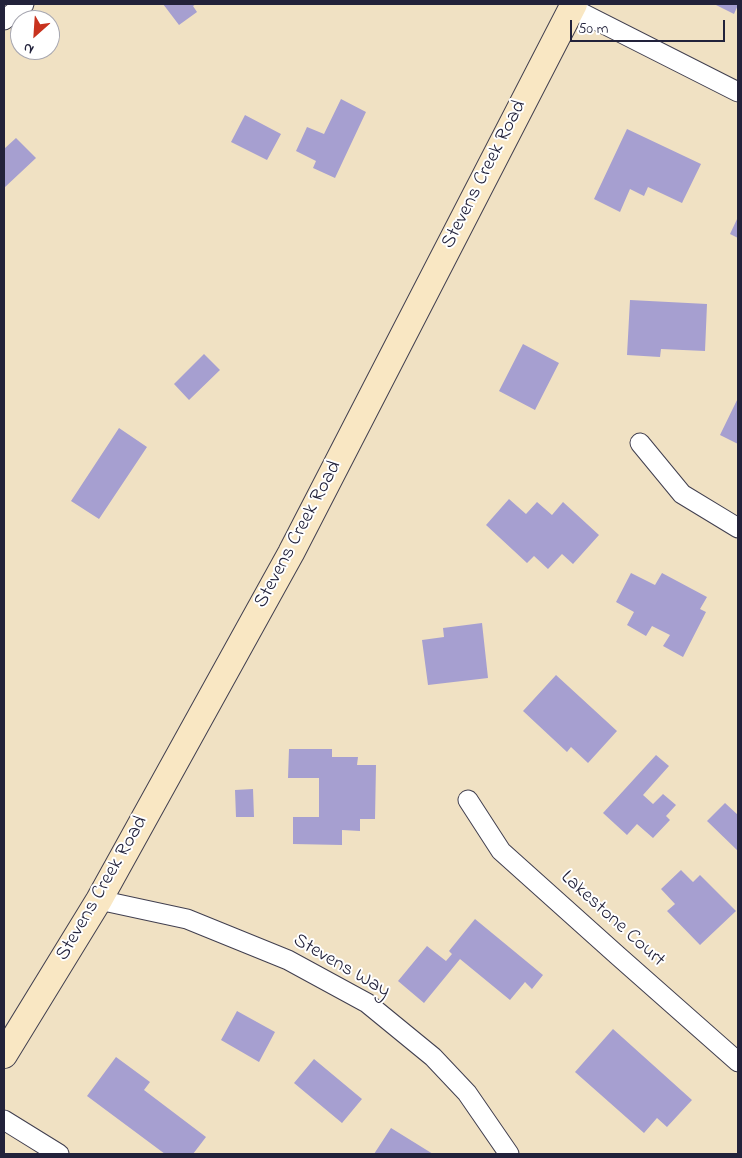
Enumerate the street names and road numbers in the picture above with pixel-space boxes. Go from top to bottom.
street label: Stevens Creek Road [437,97,533,253]
street label: Stevens Creek Road [250,457,348,613]
street label: Stevens Creek Road [52,812,154,966]
street label: Lakestone Court [555,867,669,973]
street label: Stevens Way [288,930,394,1004]

